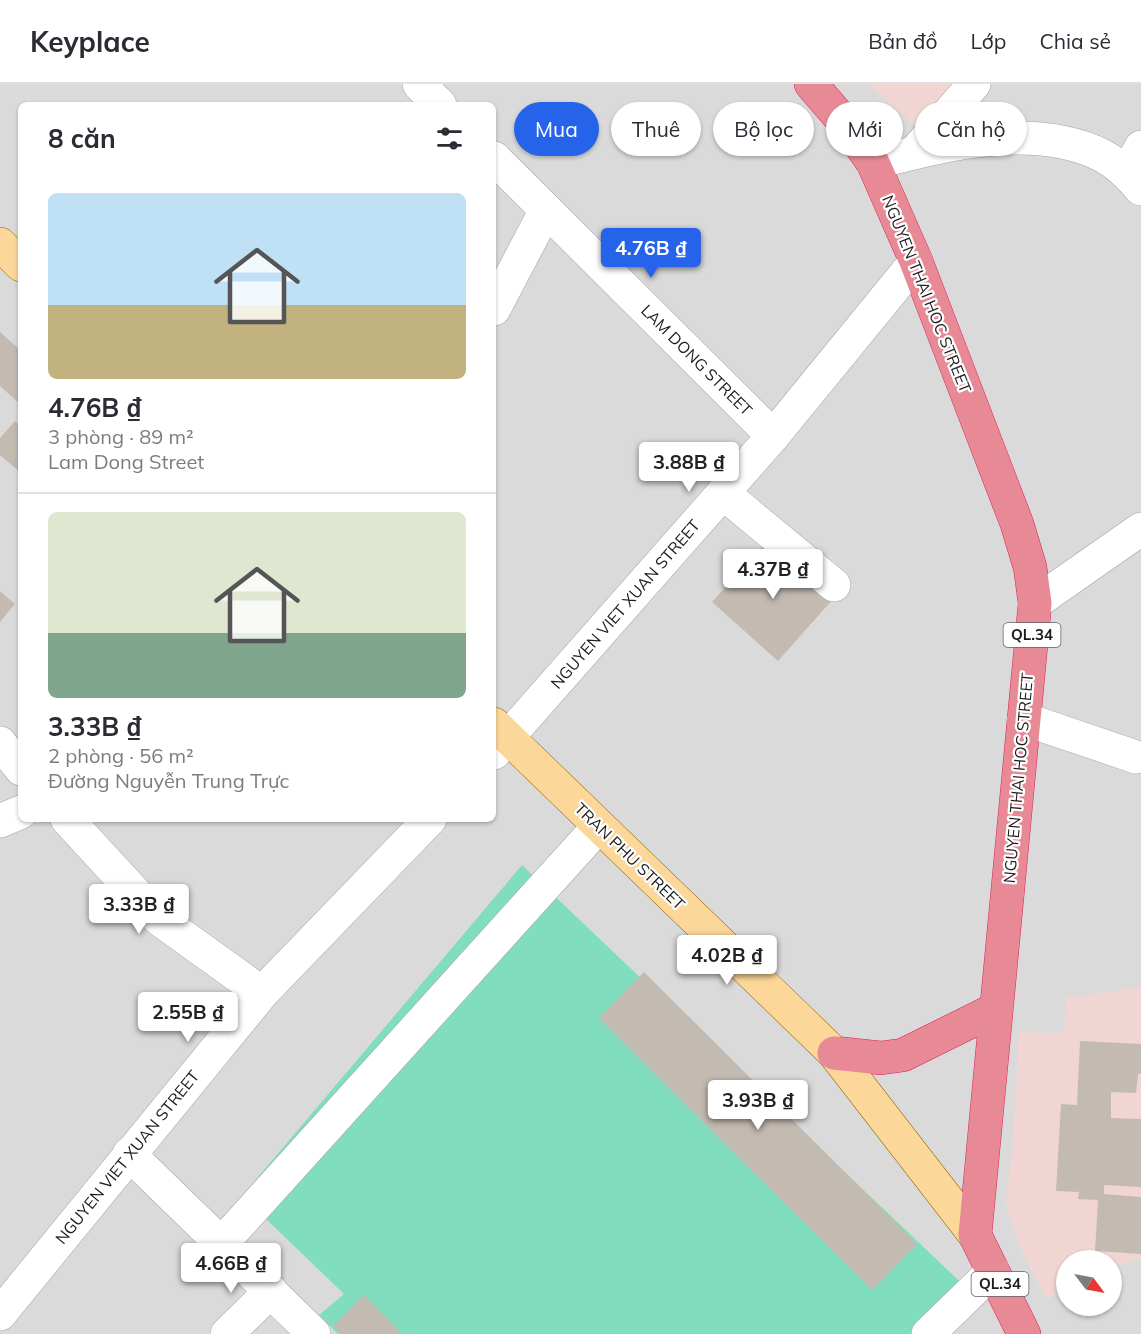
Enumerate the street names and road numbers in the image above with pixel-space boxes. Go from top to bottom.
street label: NGUYEN THAI HOC STREET [878,192,976,396]
street label: LAM DONG STREET [637,300,757,420]
street label: NGUYEN VIET XUAN STREET [546,515,704,693]
road number: QL.34 [1004,623,1060,647]
street label: NGUYEN THAI HOC STREET [999,672,1037,884]
street label: TRAN PHU STREET [571,798,690,914]
street label: NGUYEN VIET XUAN STREET [51,1066,203,1248]
road number: QL.34 [972,1272,1028,1296]

